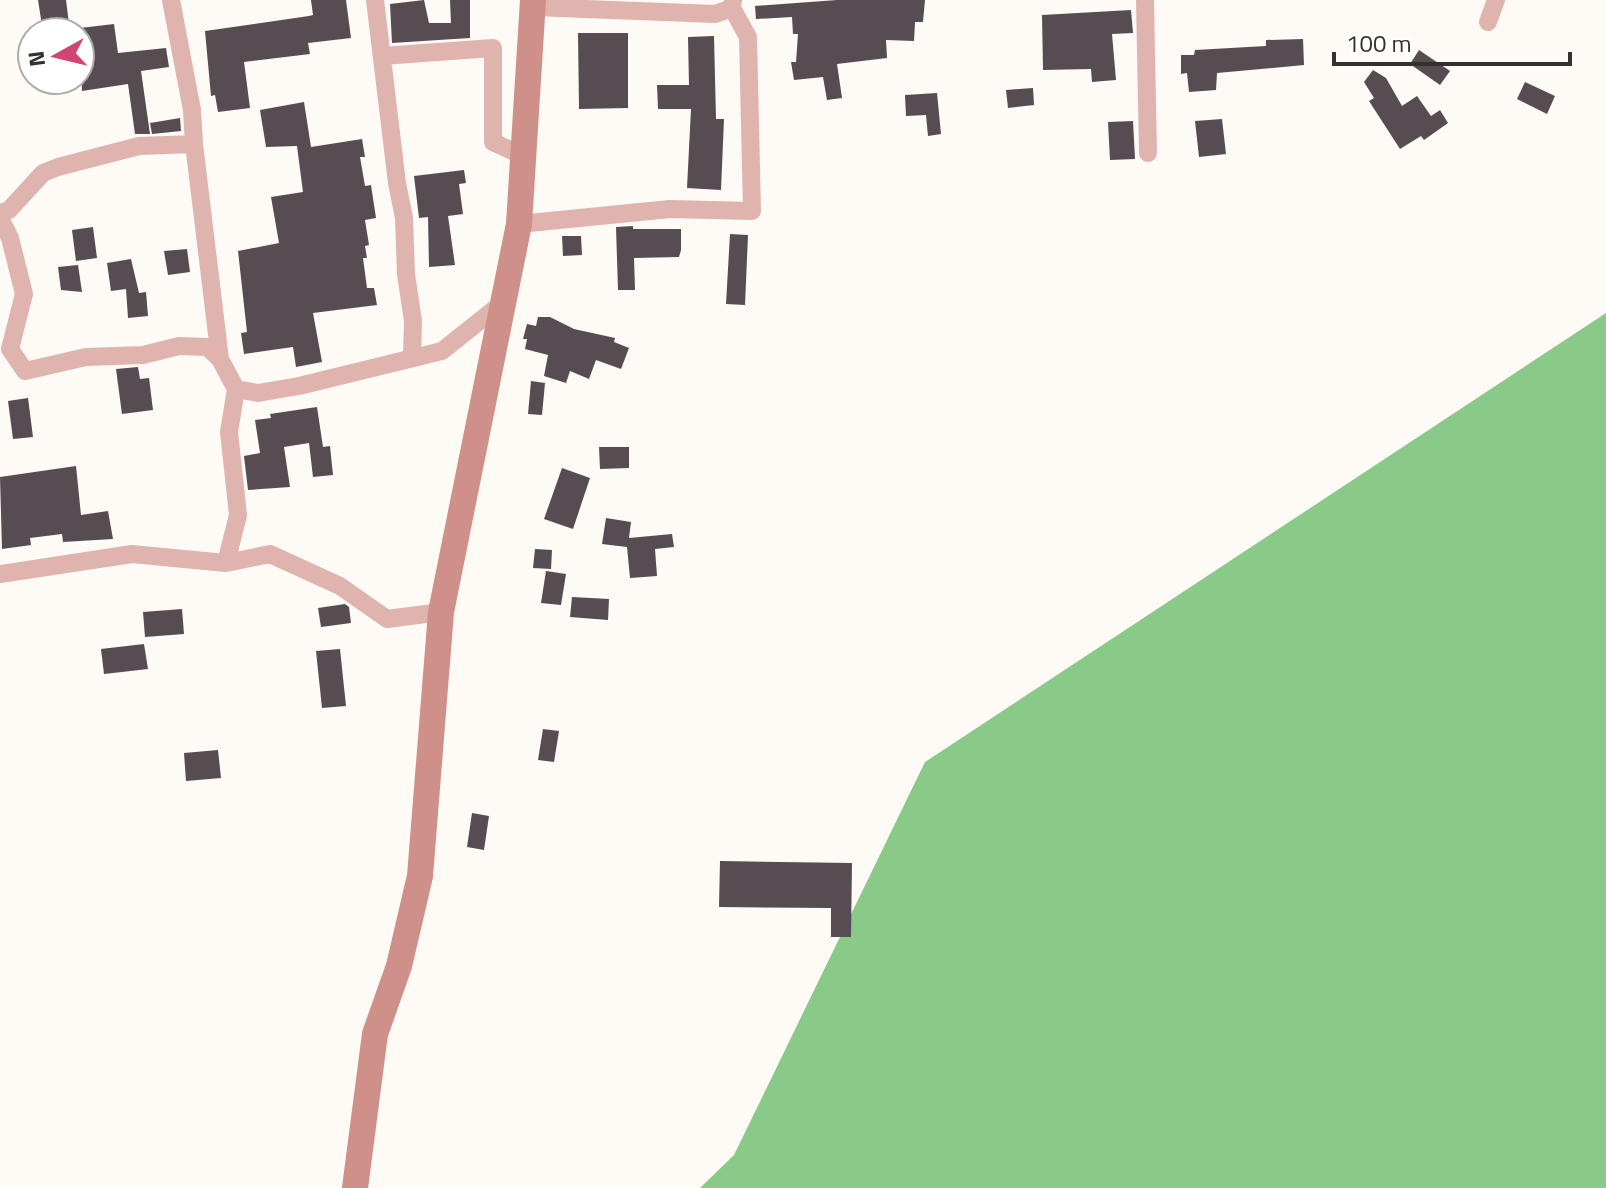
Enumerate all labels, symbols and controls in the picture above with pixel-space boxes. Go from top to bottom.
north arrow [16,16,96,96]
scale bar [1334,16,1570,66]
text: 100 m [1346,25,1412,61]
text: N [18,49,54,69]

